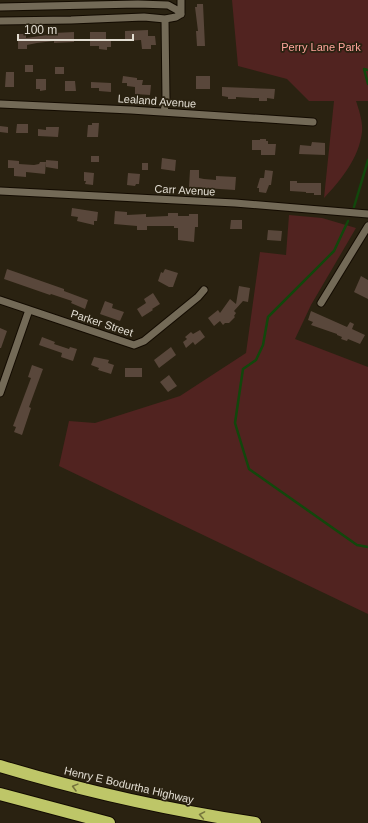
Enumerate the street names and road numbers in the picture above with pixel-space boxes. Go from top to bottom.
street label: Lealand Avenue [117,92,197,110]
street label: Carr Avenue [154,182,216,198]
street label: Parker Street [69,307,135,339]
street label: Henry E Bodurtha Highway [63,764,195,806]

